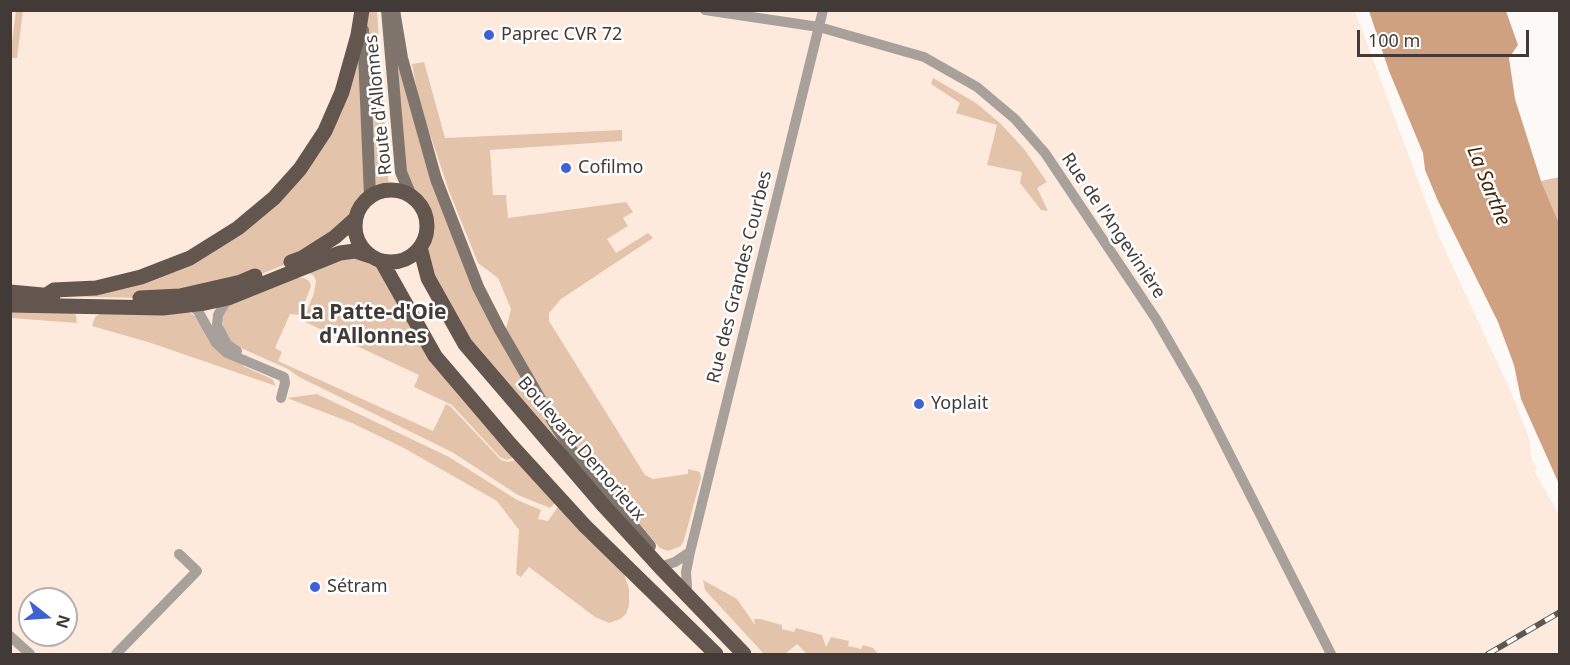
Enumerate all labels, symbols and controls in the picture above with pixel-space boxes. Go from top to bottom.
scale bar [1360,18,1532,56]
place label: Paprec CVR 72 [501,24,622,46]
marker: Paprec CVR 72 [482,28,496,42]
text: 100 m [1368,28,1420,52]
street label: Route d'Allonnes [361,34,397,176]
water label: La Sarthe [1461,143,1515,229]
street label: Rue de l'Angevinière [1056,149,1170,303]
place label: Cofilmo [578,157,643,179]
marker: Cofilmo [559,161,573,175]
street label: Rue des Grandes Courbes [703,168,777,386]
district label: La Patte-d'Oie d'Allonnes [299,300,447,350]
street label: Boulevard Demorieux [512,372,650,526]
place label: Yoplait [931,393,988,415]
marker: Yoplait [912,397,926,411]
place label: Sétram [327,576,388,598]
marker: Sétram [308,580,322,594]
north arrow [18,587,78,647]
text: N [51,612,76,631]

